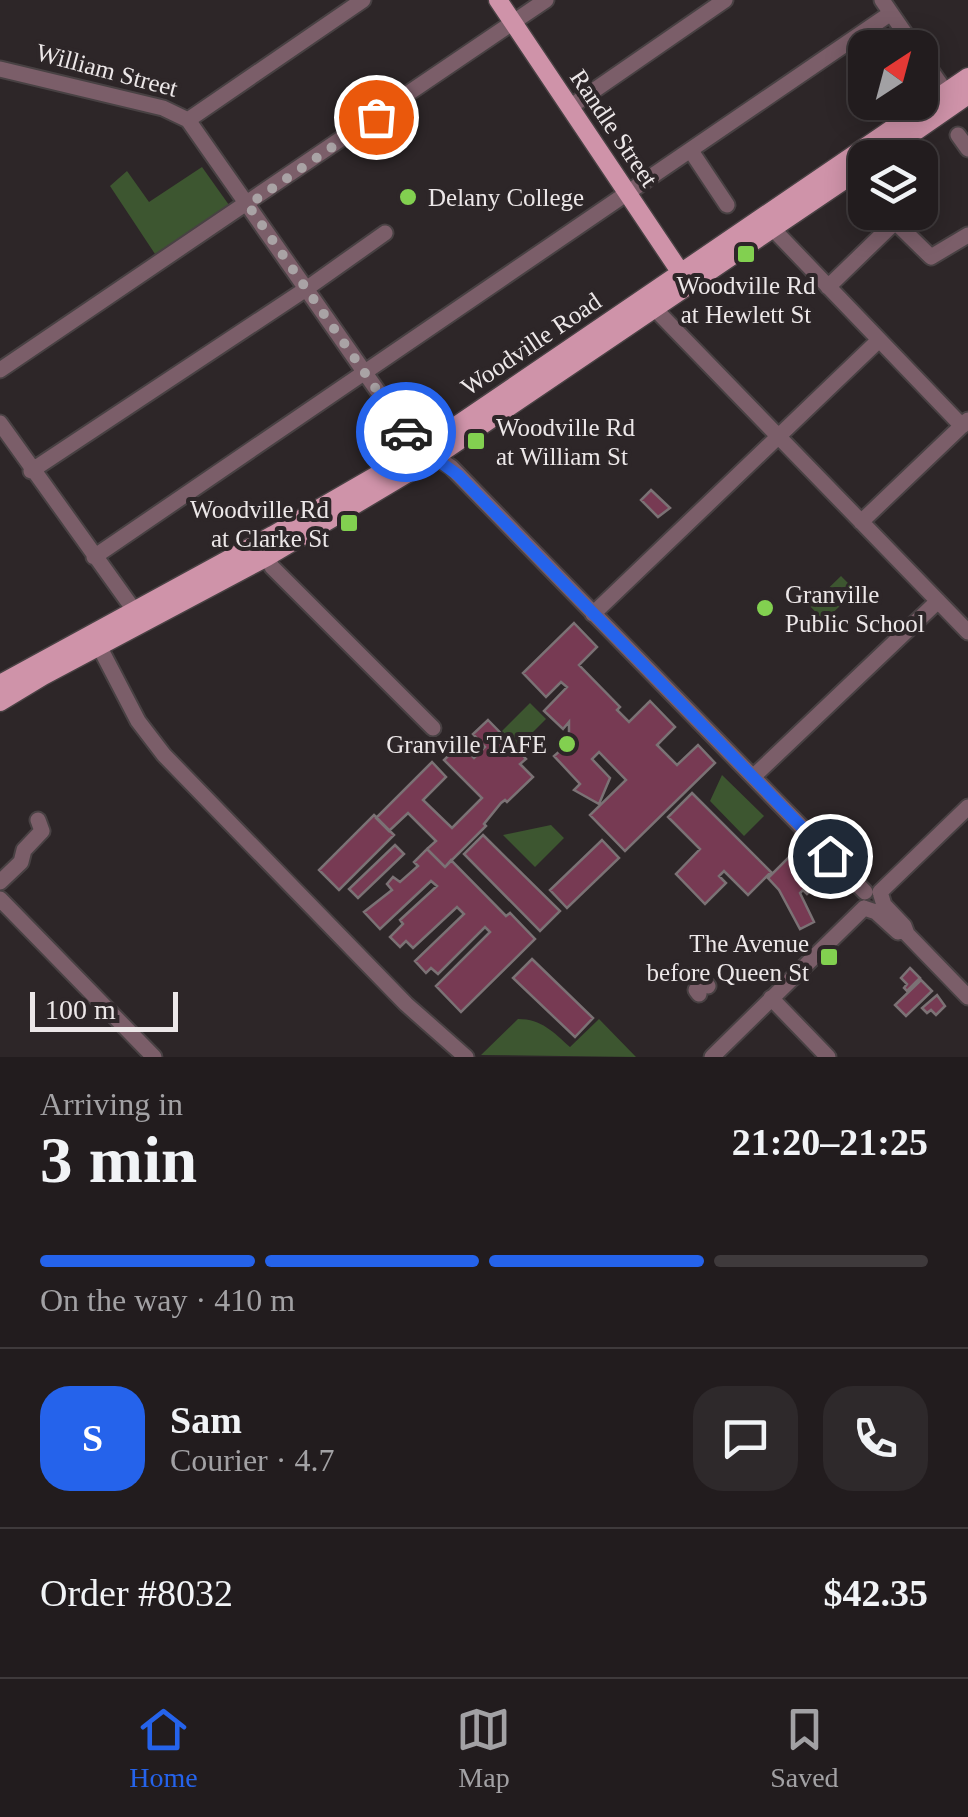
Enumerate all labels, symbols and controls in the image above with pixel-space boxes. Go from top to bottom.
north arrow [848,30,938,120]
map controls [848,30,938,230]
street label: William Street [33,38,181,102]
street label: Randle Street [565,64,663,192]
pin [334,75,419,160]
icon: bag [349,90,404,145]
button: layers [848,140,938,230]
place label: Delany College [428,184,584,211]
marker: Delany College [397,186,419,208]
marker: Woodville Rd at Hewlett St [735,243,757,265]
place label: Woodville Rd at Hewlett St [677,272,816,328]
street label: Woodville Road [456,287,606,401]
courier [356,382,456,482]
icon: car [379,405,434,460]
place label: Woodville Rd at William St [496,414,635,470]
marker: Woodville Rd at William St [465,430,487,452]
place label: Woodville Rd at Clarke St [190,496,329,552]
marker: Woodville Rd at Clarke St [338,512,360,534]
place label: Granville Public School [785,581,925,637]
marker: Granville Public School [754,597,776,619]
place label: Granville TAFE [386,731,547,758]
marker: Granville TAFE [556,733,578,755]
pin [788,814,873,899]
icon: home [803,829,858,884]
place label: The Avenue before Queen St [647,930,809,986]
marker: The Avenue before Queen St [818,946,840,968]
scale bar [30,987,178,1032]
text: 100 m [45,994,116,1025]
text: Arriving in [40,1086,183,1122]
text: 21:20–21:25 [732,1121,928,1163]
text: 3 min [40,1124,197,1196]
text: On the way · 410 m [40,1282,295,1318]
button: chat [693,1386,798,1491]
button: phone [823,1386,928,1491]
text: Sam [170,1399,242,1441]
text: S [82,1417,103,1459]
text: Courier · 4.7 [170,1442,334,1478]
text: Order #8032 [40,1572,233,1614]
text: $42.35 [824,1572,928,1614]
tab: Home [129,1702,198,1794]
tab: Map [456,1702,511,1794]
tab: Saved [770,1702,839,1794]

